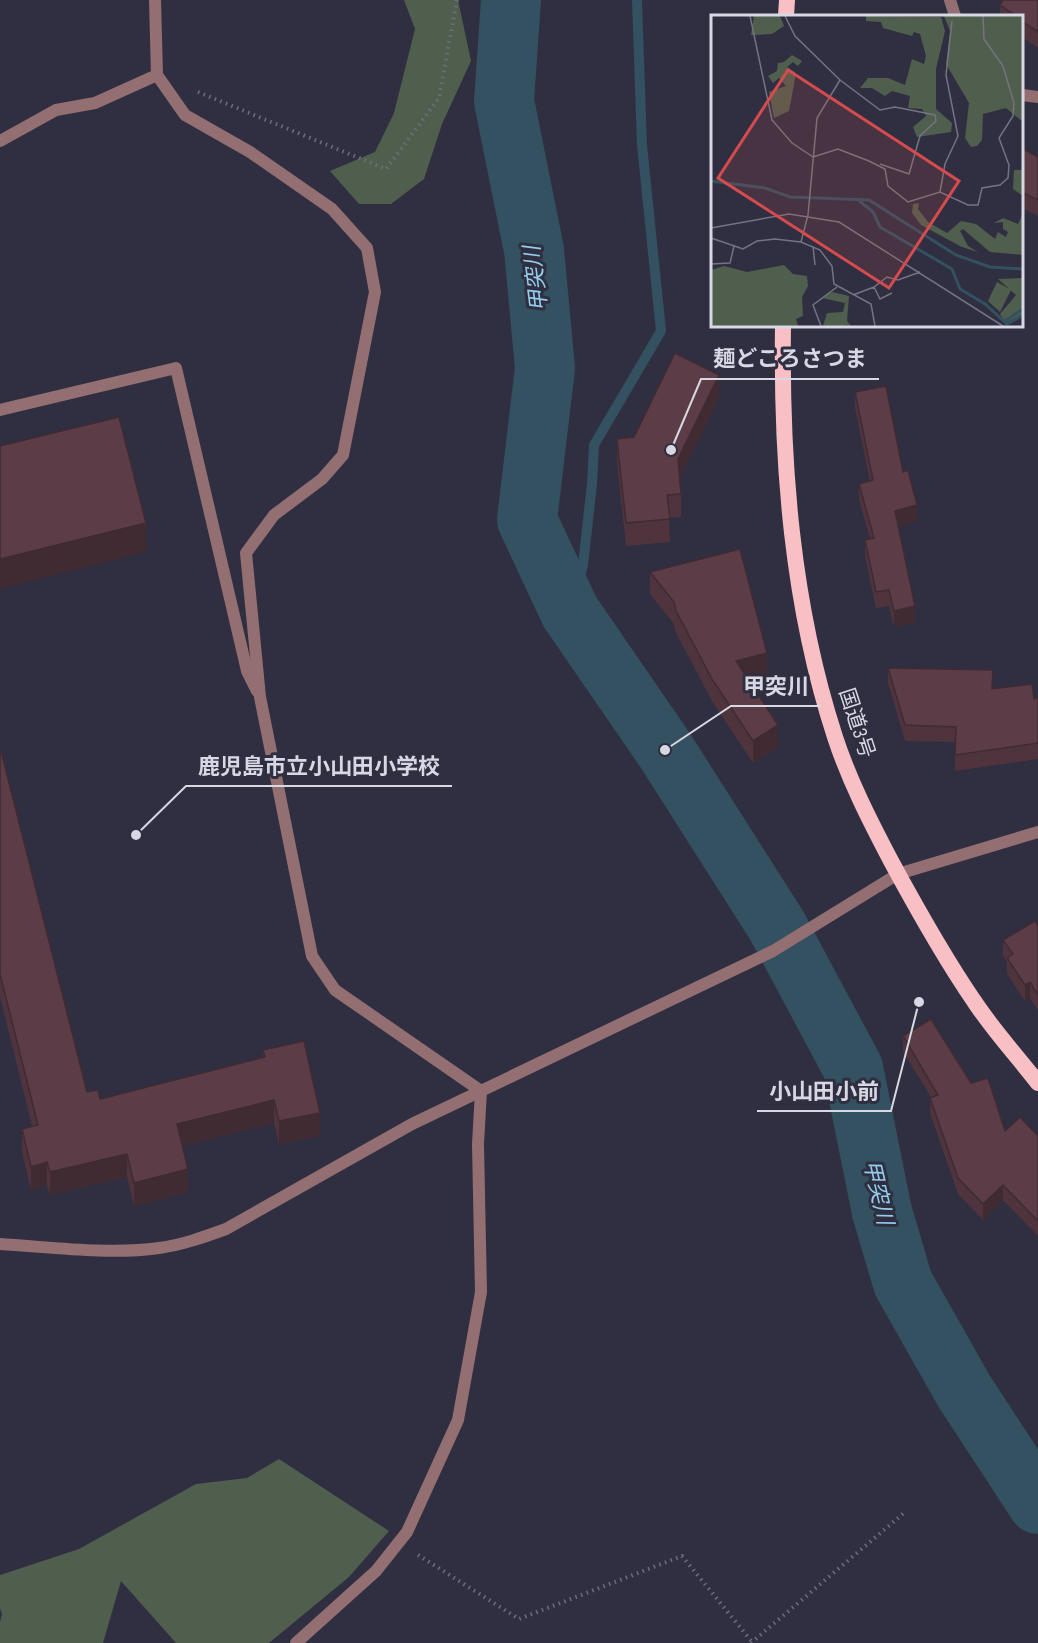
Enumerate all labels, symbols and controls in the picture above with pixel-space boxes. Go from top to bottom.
inset map [711,15,1023,327]
water label: 甲突川 [519,242,554,313]
callout: 麺どころさつま [701,339,879,379]
text: 麺どころさつま [713,346,867,373]
callout: 甲突川 [731,666,821,706]
text: 甲突川 [743,674,809,701]
street label: 国道3号 [834,685,880,761]
callout: 鹿児島市立小山田小学校 [186,746,452,786]
text: 鹿児島市立小山田小学校 [198,754,440,781]
callout: 小山田小前 [757,1071,891,1111]
text: 小山田小前 [769,1079,879,1106]
water label: 甲突川 [857,1157,899,1229]

